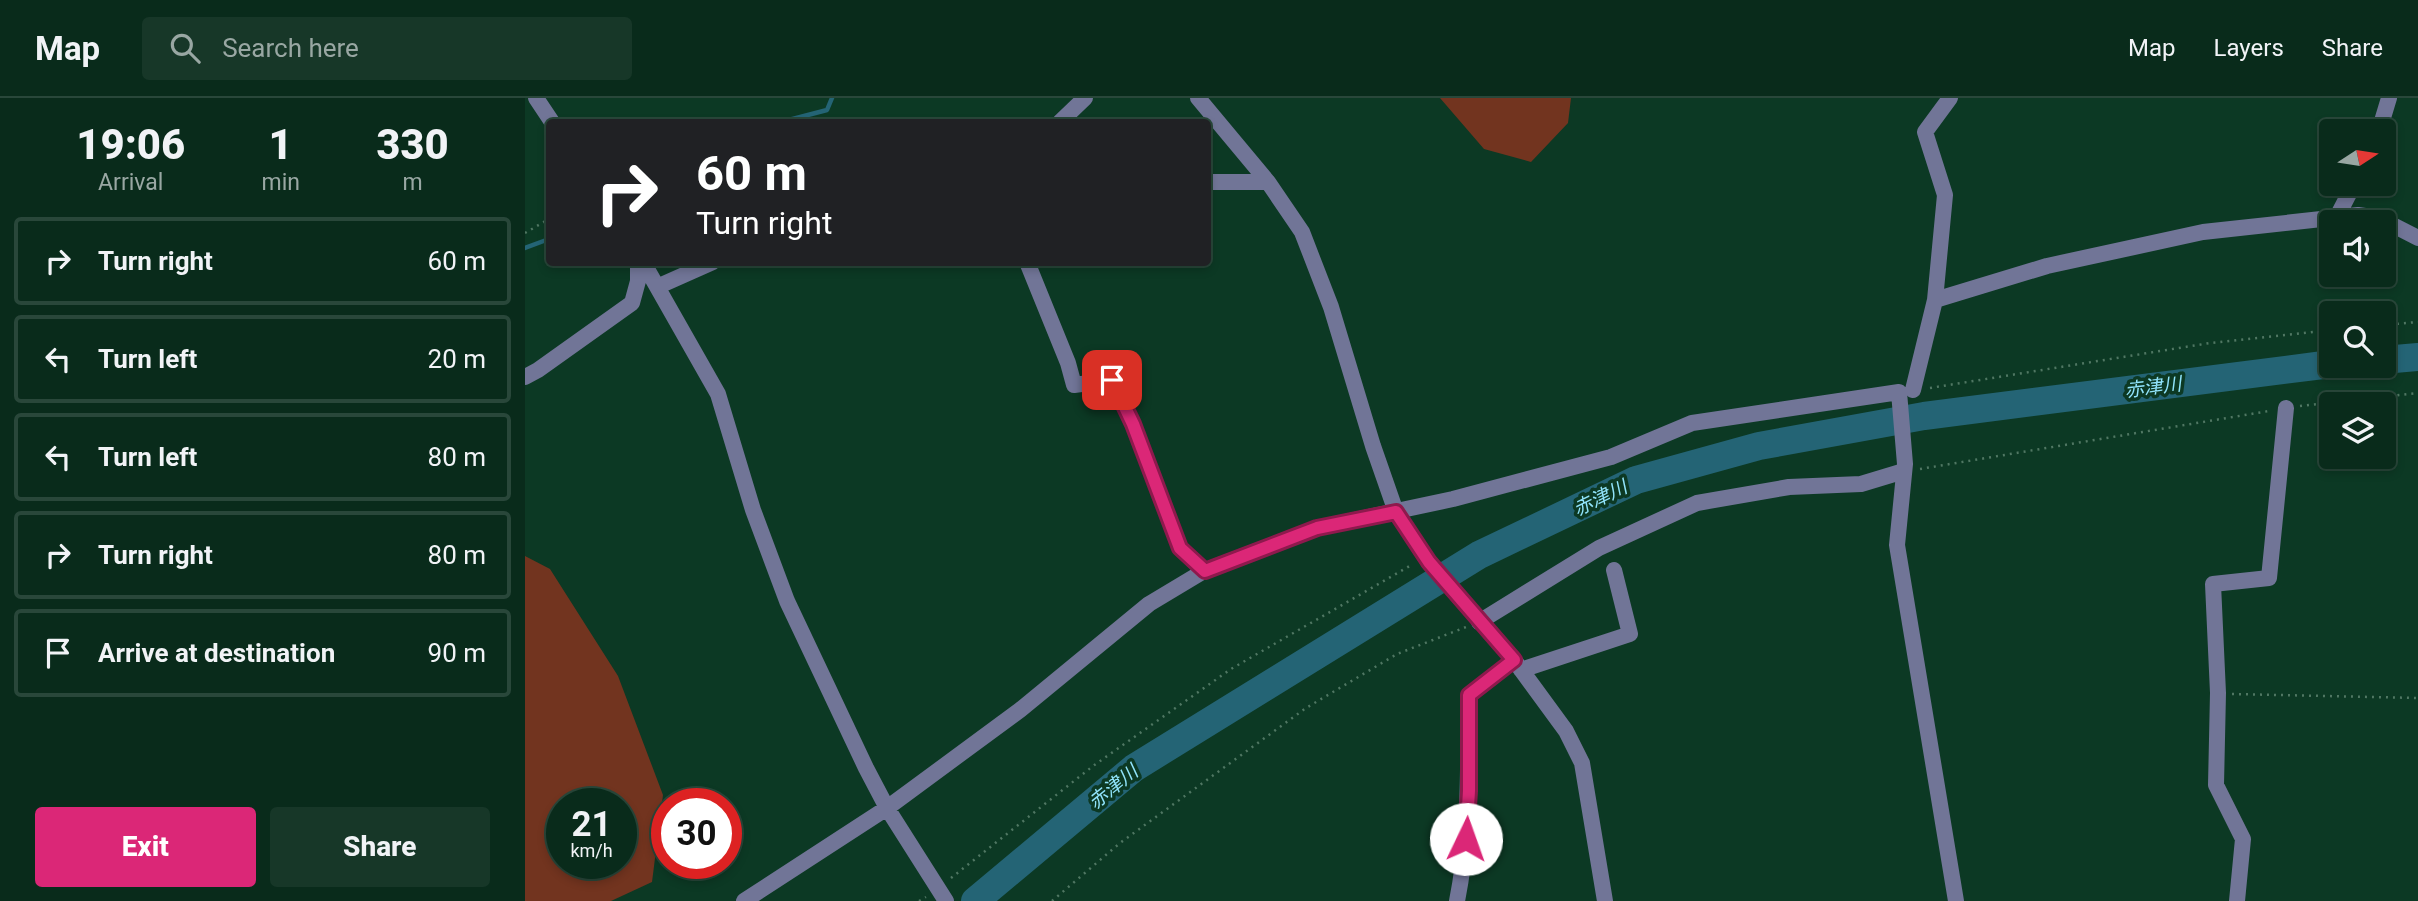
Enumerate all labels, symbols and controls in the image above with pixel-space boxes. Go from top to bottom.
search box [142,17,632,80]
text: Map [35,29,100,68]
icon: search [166,29,204,67]
text: Search here [222,33,359,63]
text: Map [2128,34,2176,62]
text: Layers [2214,34,2284,62]
text: Share [2322,34,2383,62]
north arrow [2319,119,2396,196]
map controls [2319,119,2396,469]
text: 19:06 [76,120,185,169]
text: 1 [269,120,293,169]
text: 330 [376,120,449,169]
text: 60 m [696,145,807,202]
icon: right [581,147,672,238]
text: Arrival [98,169,163,196]
text: min [261,169,300,196]
text: m [402,169,423,196]
text: Turn right [696,204,832,242]
button: sound [2319,210,2396,287]
icon: right [39,242,77,280]
text: Turn right [98,246,213,276]
text: 60 m [428,246,486,276]
button: search [2319,301,2396,378]
icon: left [39,340,77,378]
text: Turn left [98,344,197,374]
text: 20 m [428,344,486,374]
pin [1082,350,1142,410]
icon: arrive [1093,361,1131,399]
water label: 赤津川 [2123,372,2185,402]
button: layers [2319,392,2396,469]
icon: left [39,438,77,476]
text: Turn left [98,442,197,472]
text: 80 m [428,442,486,472]
water label: 赤津川 [1569,474,1632,521]
icon: right [39,536,77,574]
text: Turn right [98,540,213,570]
text: 80 m [428,540,486,570]
icon: arrive [39,634,77,672]
text: Arrive at destination [98,638,335,668]
text: 90 m [428,638,486,668]
water label: 赤津川 [1084,759,1144,814]
speed limit sign: 30 [651,788,742,879]
position arrow [1429,802,1503,876]
text: 21 [571,804,612,845]
button: Exit [35,807,256,887]
button: Share [270,807,490,887]
text: km/h [570,840,613,861]

